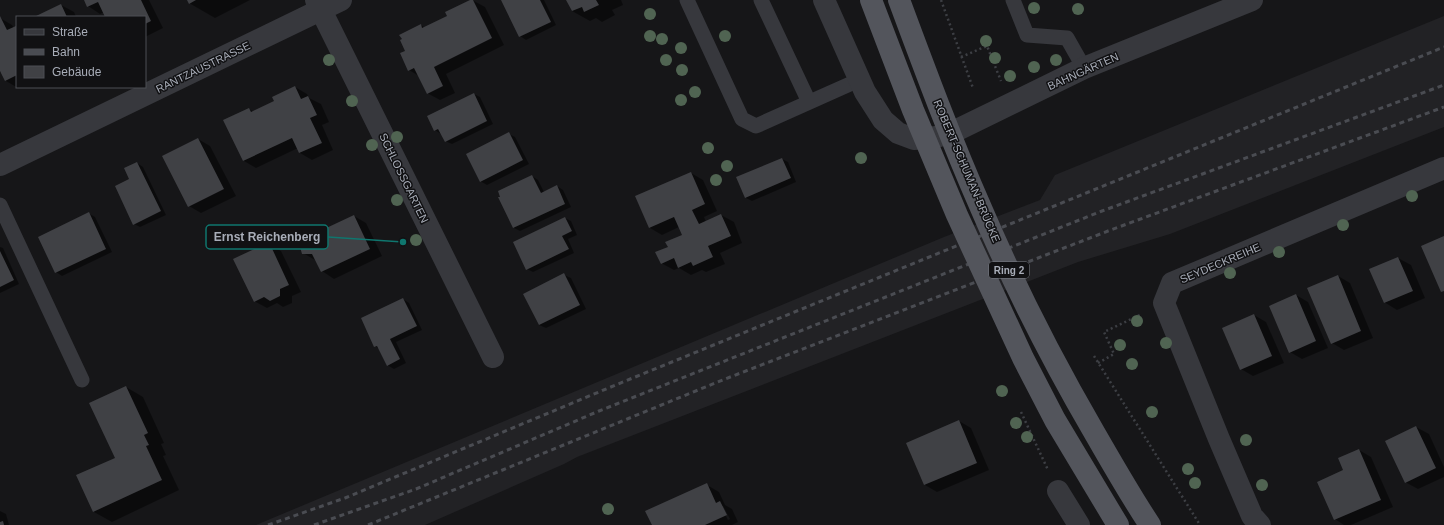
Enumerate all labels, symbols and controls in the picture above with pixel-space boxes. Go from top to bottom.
legend [16,16,146,88]
text: Straße [52,25,88,39]
street label: RANTZAUSTRASSE [154,39,252,95]
text: Bahn [52,45,80,59]
street label: BAHNGÄRTEN [1046,50,1120,92]
text: Gebäude [52,65,102,79]
street label: ROBERT-SCHUMAN-BRÜCKE [931,98,1003,244]
street label: SCHLOSSGARTEN [377,131,431,225]
callout: Ernst Reichenberg [206,225,328,249]
text: Ernst Reichenberg [214,230,320,244]
street label: SEYDECKREIHE [1178,241,1262,285]
road number: Ring 2 [989,262,1029,278]

